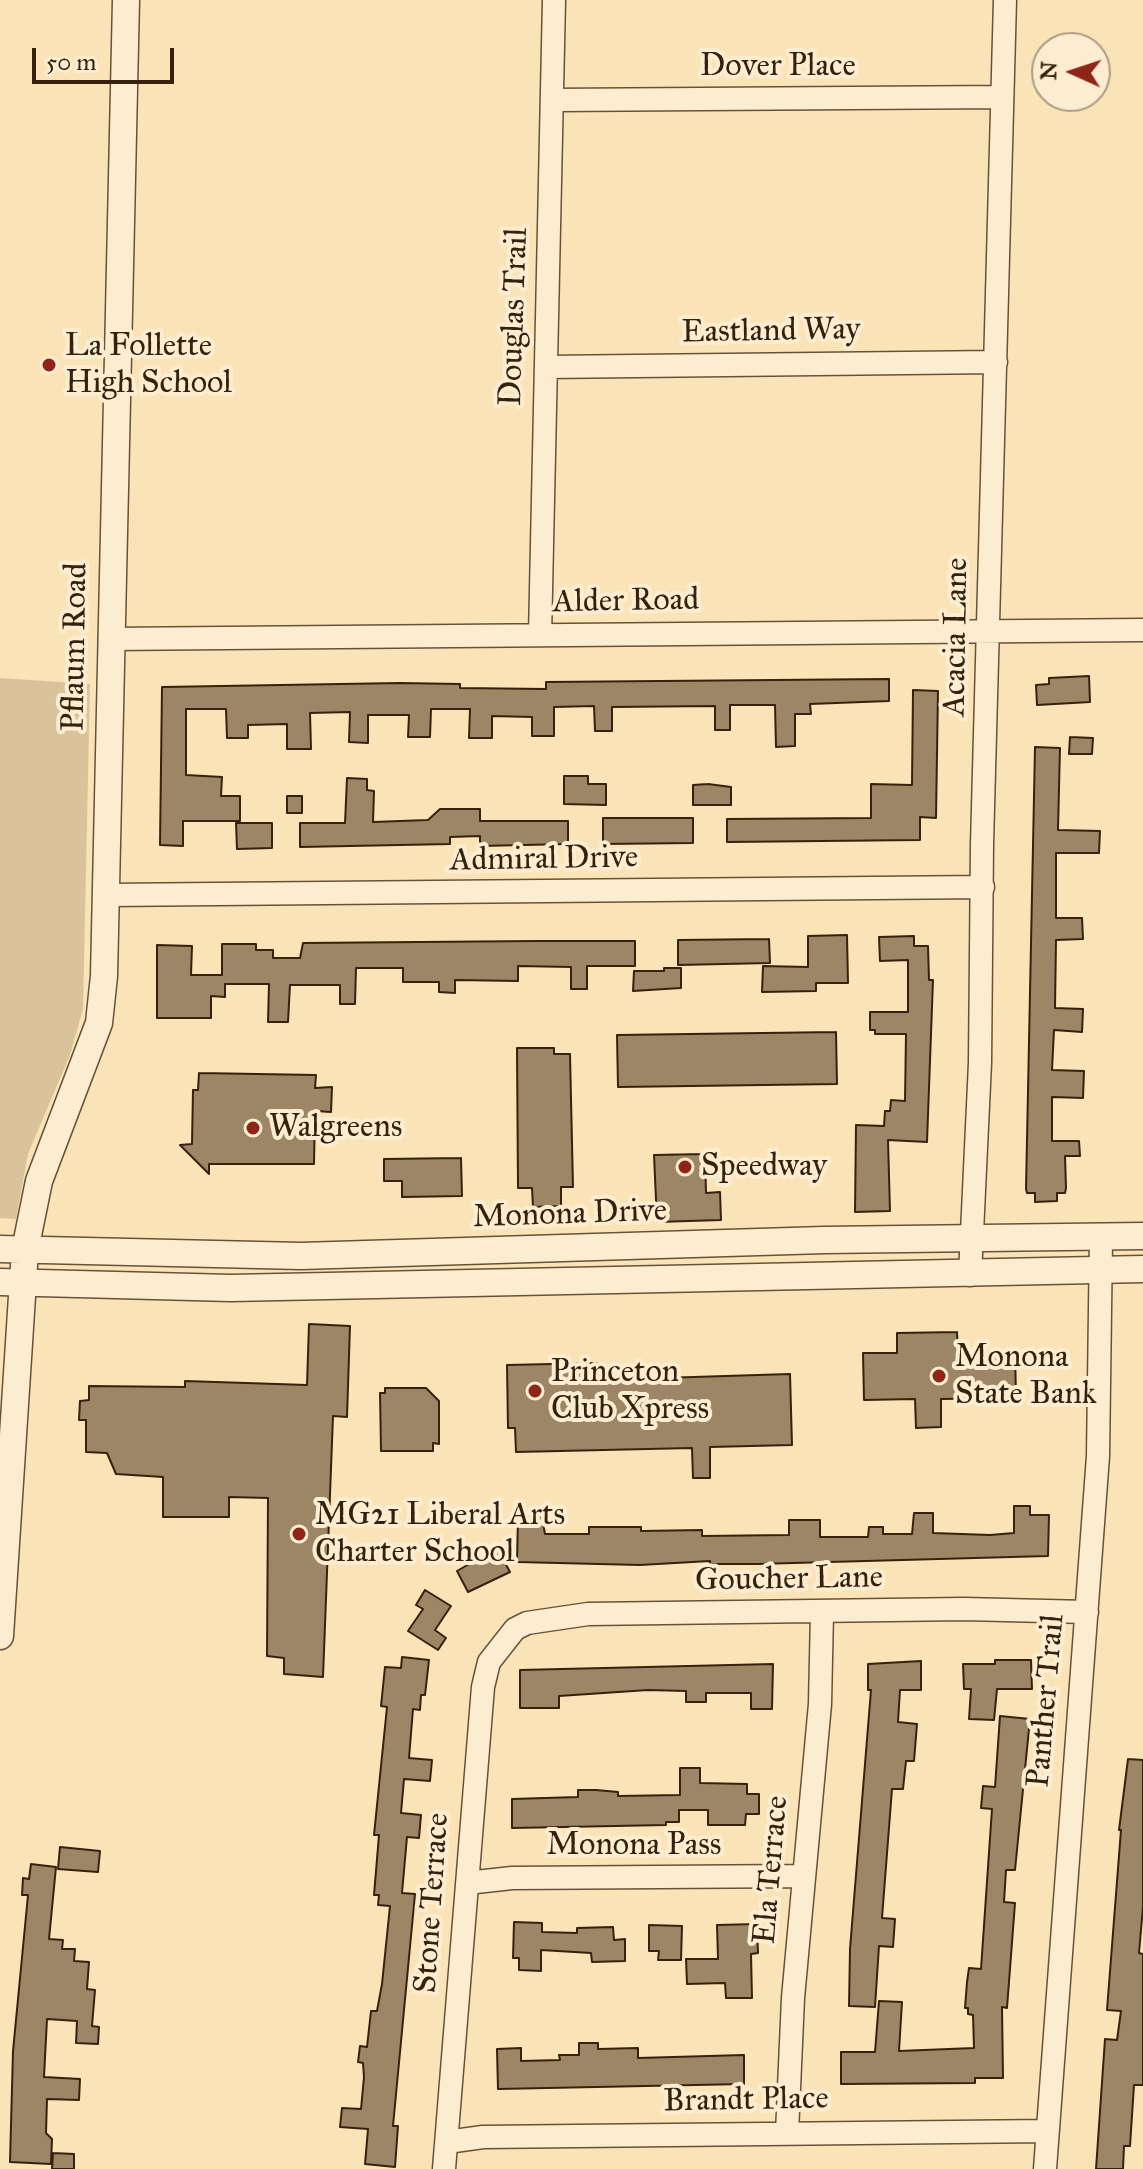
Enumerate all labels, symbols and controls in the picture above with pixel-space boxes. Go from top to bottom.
scale bar [36,32,178,82]
north arrow [1031,32,1111,112]
text: 50 m [46,47,96,77]
street label: Dover Place [700,48,856,86]
text: N [1035,61,1063,81]
street label: Douglas Trail [493,227,537,407]
street label: Eastland Way [681,311,861,353]
place label: La Follette High School [65,328,232,403]
marker: La Follette High School [40,356,58,374]
street label: Acacia Lane [936,557,978,717]
street label: Pflaum Road [55,562,97,732]
street label: Alder Road [552,582,700,622]
street label: Admiral Drive [450,839,638,881]
place label: Walgreens [269,1109,402,1147]
marker: Walgreens [244,1119,262,1137]
place label: Speedway [701,1148,827,1186]
marker: Speedway [676,1158,694,1176]
street label: Monona Drive [472,1192,668,1238]
place label: Monona State Bank [955,1339,1097,1414]
place label: Princeton Club Xpress [551,1354,709,1429]
marker: Monona State Bank [930,1367,948,1385]
marker: Princeton Club Xpress [526,1382,544,1400]
place label: MG21 Liberal Arts Charter School [315,1497,565,1572]
marker: MG21 Liberal Arts Charter School [290,1525,308,1543]
street label: Goucher Lane [695,1559,883,1601]
street label: Panther Trail [1020,1613,1074,1789]
street label: Ela Terrace [746,1794,798,1946]
street label: Stone Terrace [408,1812,458,1994]
street label: Monona Pass [547,1827,721,1865]
street label: Brandt Place [663,2080,829,2122]

